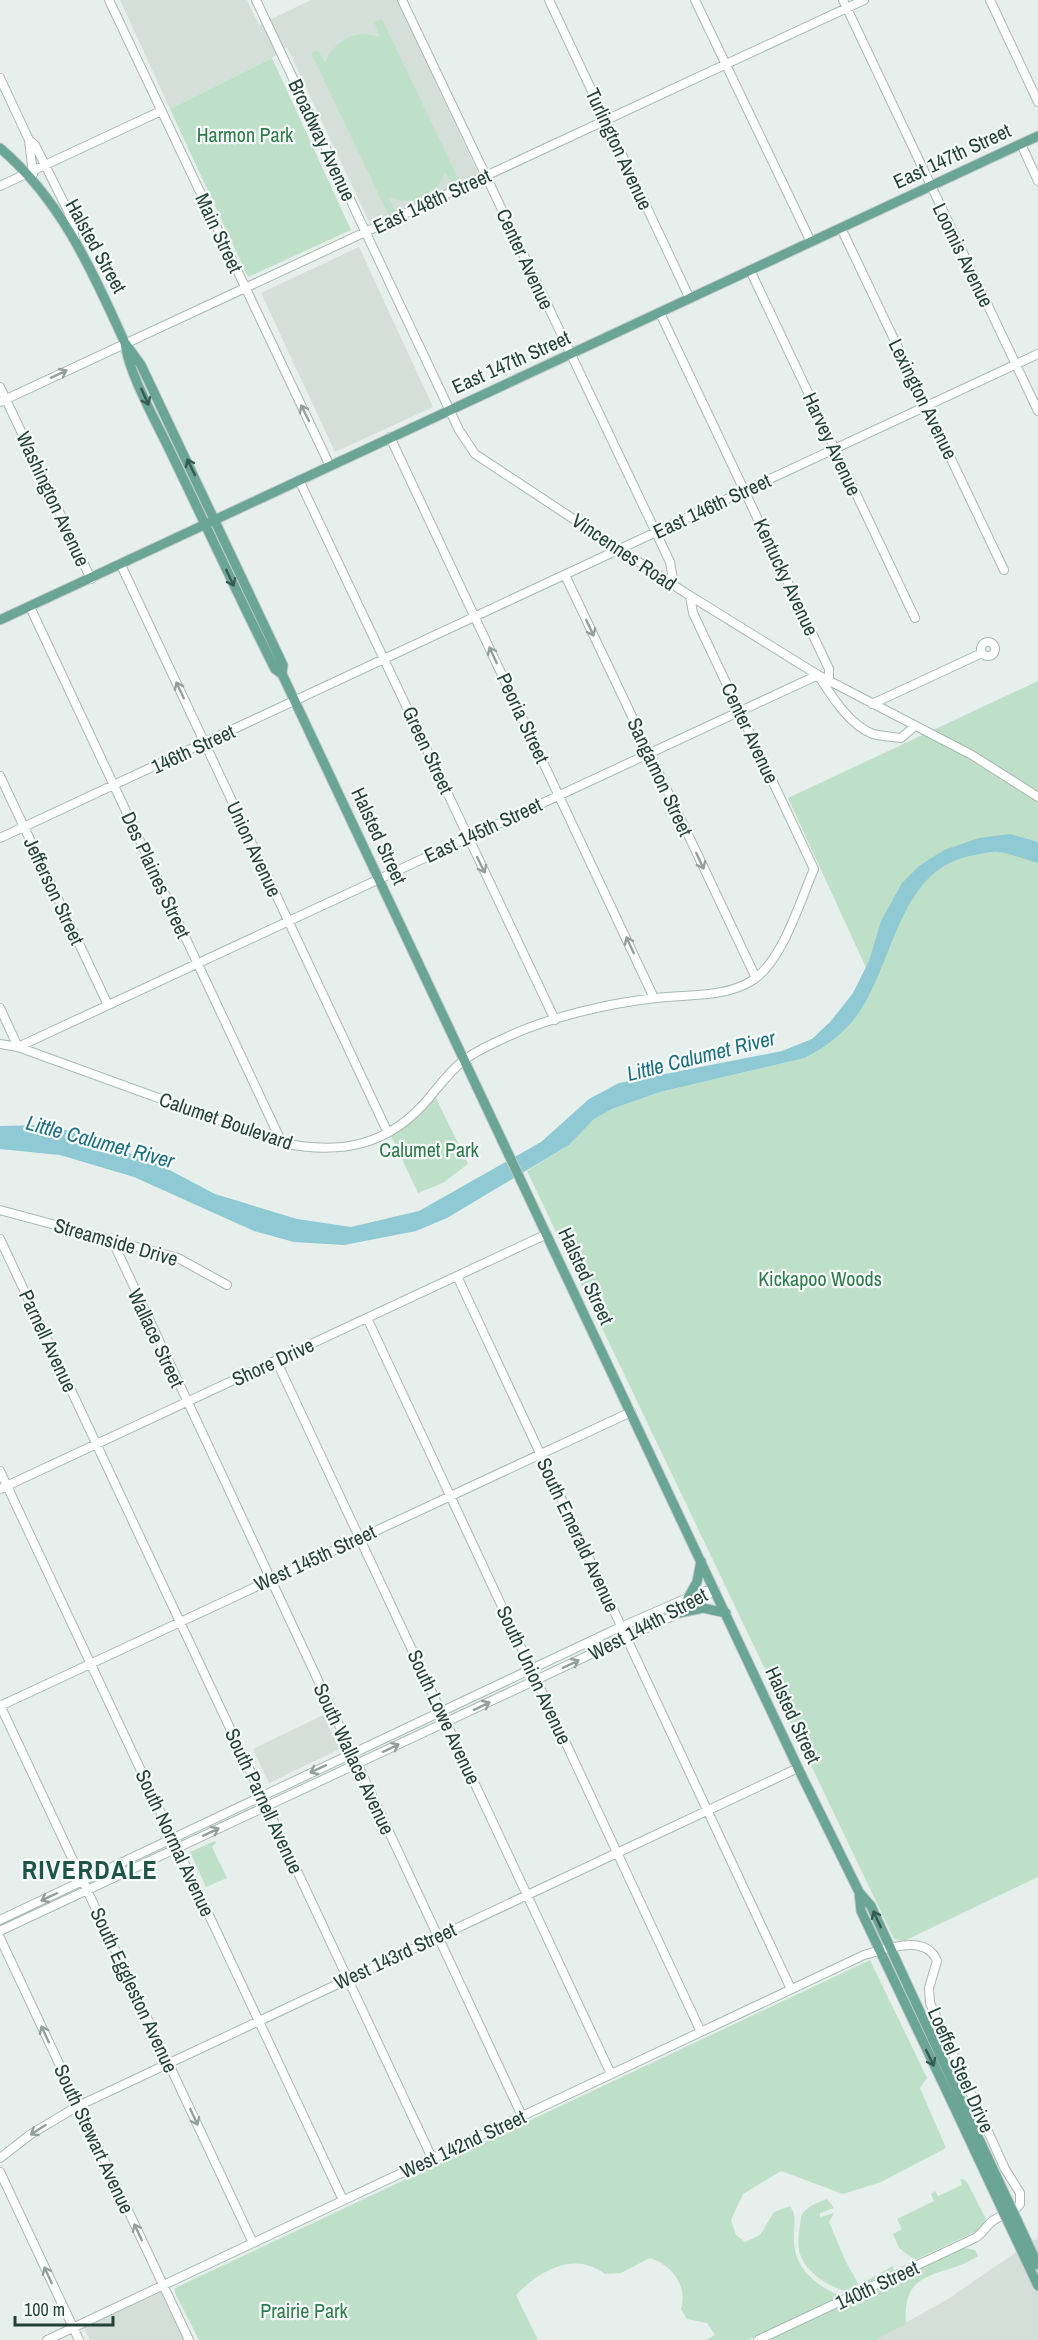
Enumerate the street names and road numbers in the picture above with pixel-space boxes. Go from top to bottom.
street label: Broadway Avenue [282,74,363,205]
street label: Turlington Avenue [579,84,659,214]
street label: East 147th Street [889,116,1015,195]
street label: East 148th Street [369,161,495,240]
street label: Main Street [189,189,250,277]
street label: Halsted Street [59,194,134,298]
street label: Loomis Avenue [927,198,1000,311]
street label: Center Avenue [490,204,561,314]
street label: East 147th Street [447,323,575,400]
street label: Lexington Avenue [883,334,964,464]
street label: Harvey Avenue [797,388,868,500]
street label: Washington Avenue [10,427,97,571]
street label: East 146th Street [649,466,775,545]
street label: Vincennes Road [567,507,682,597]
street label: Kentucky Avenue [747,514,825,640]
street label: Peoria Street [491,668,556,768]
street label: Center Avenue [715,678,786,788]
street label: Green Street [396,702,461,798]
street label: Sangamon Street [621,713,700,841]
street label: 146th Street [147,717,239,780]
street label: Halsted Street [345,783,414,889]
street label: East 145th Street [420,790,546,869]
street label: Union Avenue [221,797,288,901]
street label: Des Plaines Street [115,807,198,943]
street label: Jefferson Street [18,833,91,949]
street label: Calumet Boulevard [156,1085,296,1156]
street label: Streamside Drive [51,1211,181,1272]
street label: Halsted Street [552,1223,621,1329]
street label: Wallace Street [122,1284,191,1392]
street label: Parnell Avenue [13,1285,84,1396]
street label: Shore Drive [227,1331,318,1392]
street label: South Emerald Avenue [531,1453,626,1616]
street label: West 145th Street [250,1517,380,1597]
street label: West 144th Street [584,1581,712,1666]
street label: South Union Avenue [490,1601,578,1749]
street label: South Lowe Avenue [401,1645,487,1788]
street label: Halsted Street [759,1662,828,1768]
street label: South Wallace Avenue [308,1679,401,1839]
street label: South Parnell Avenue [219,1724,310,1878]
street label: South Normal Avenue [130,1765,221,1921]
street label: South Eggleston Avenue [84,1903,185,2077]
street label: West 143rd Street [329,1915,461,1996]
street label: Loeffel Steel Drive [922,2003,1001,2137]
street label: South Stewart Avenue [48,2060,141,2218]
street label: West 142nd Street [396,2102,530,2184]
street label: 140th Street [831,2253,923,2316]

